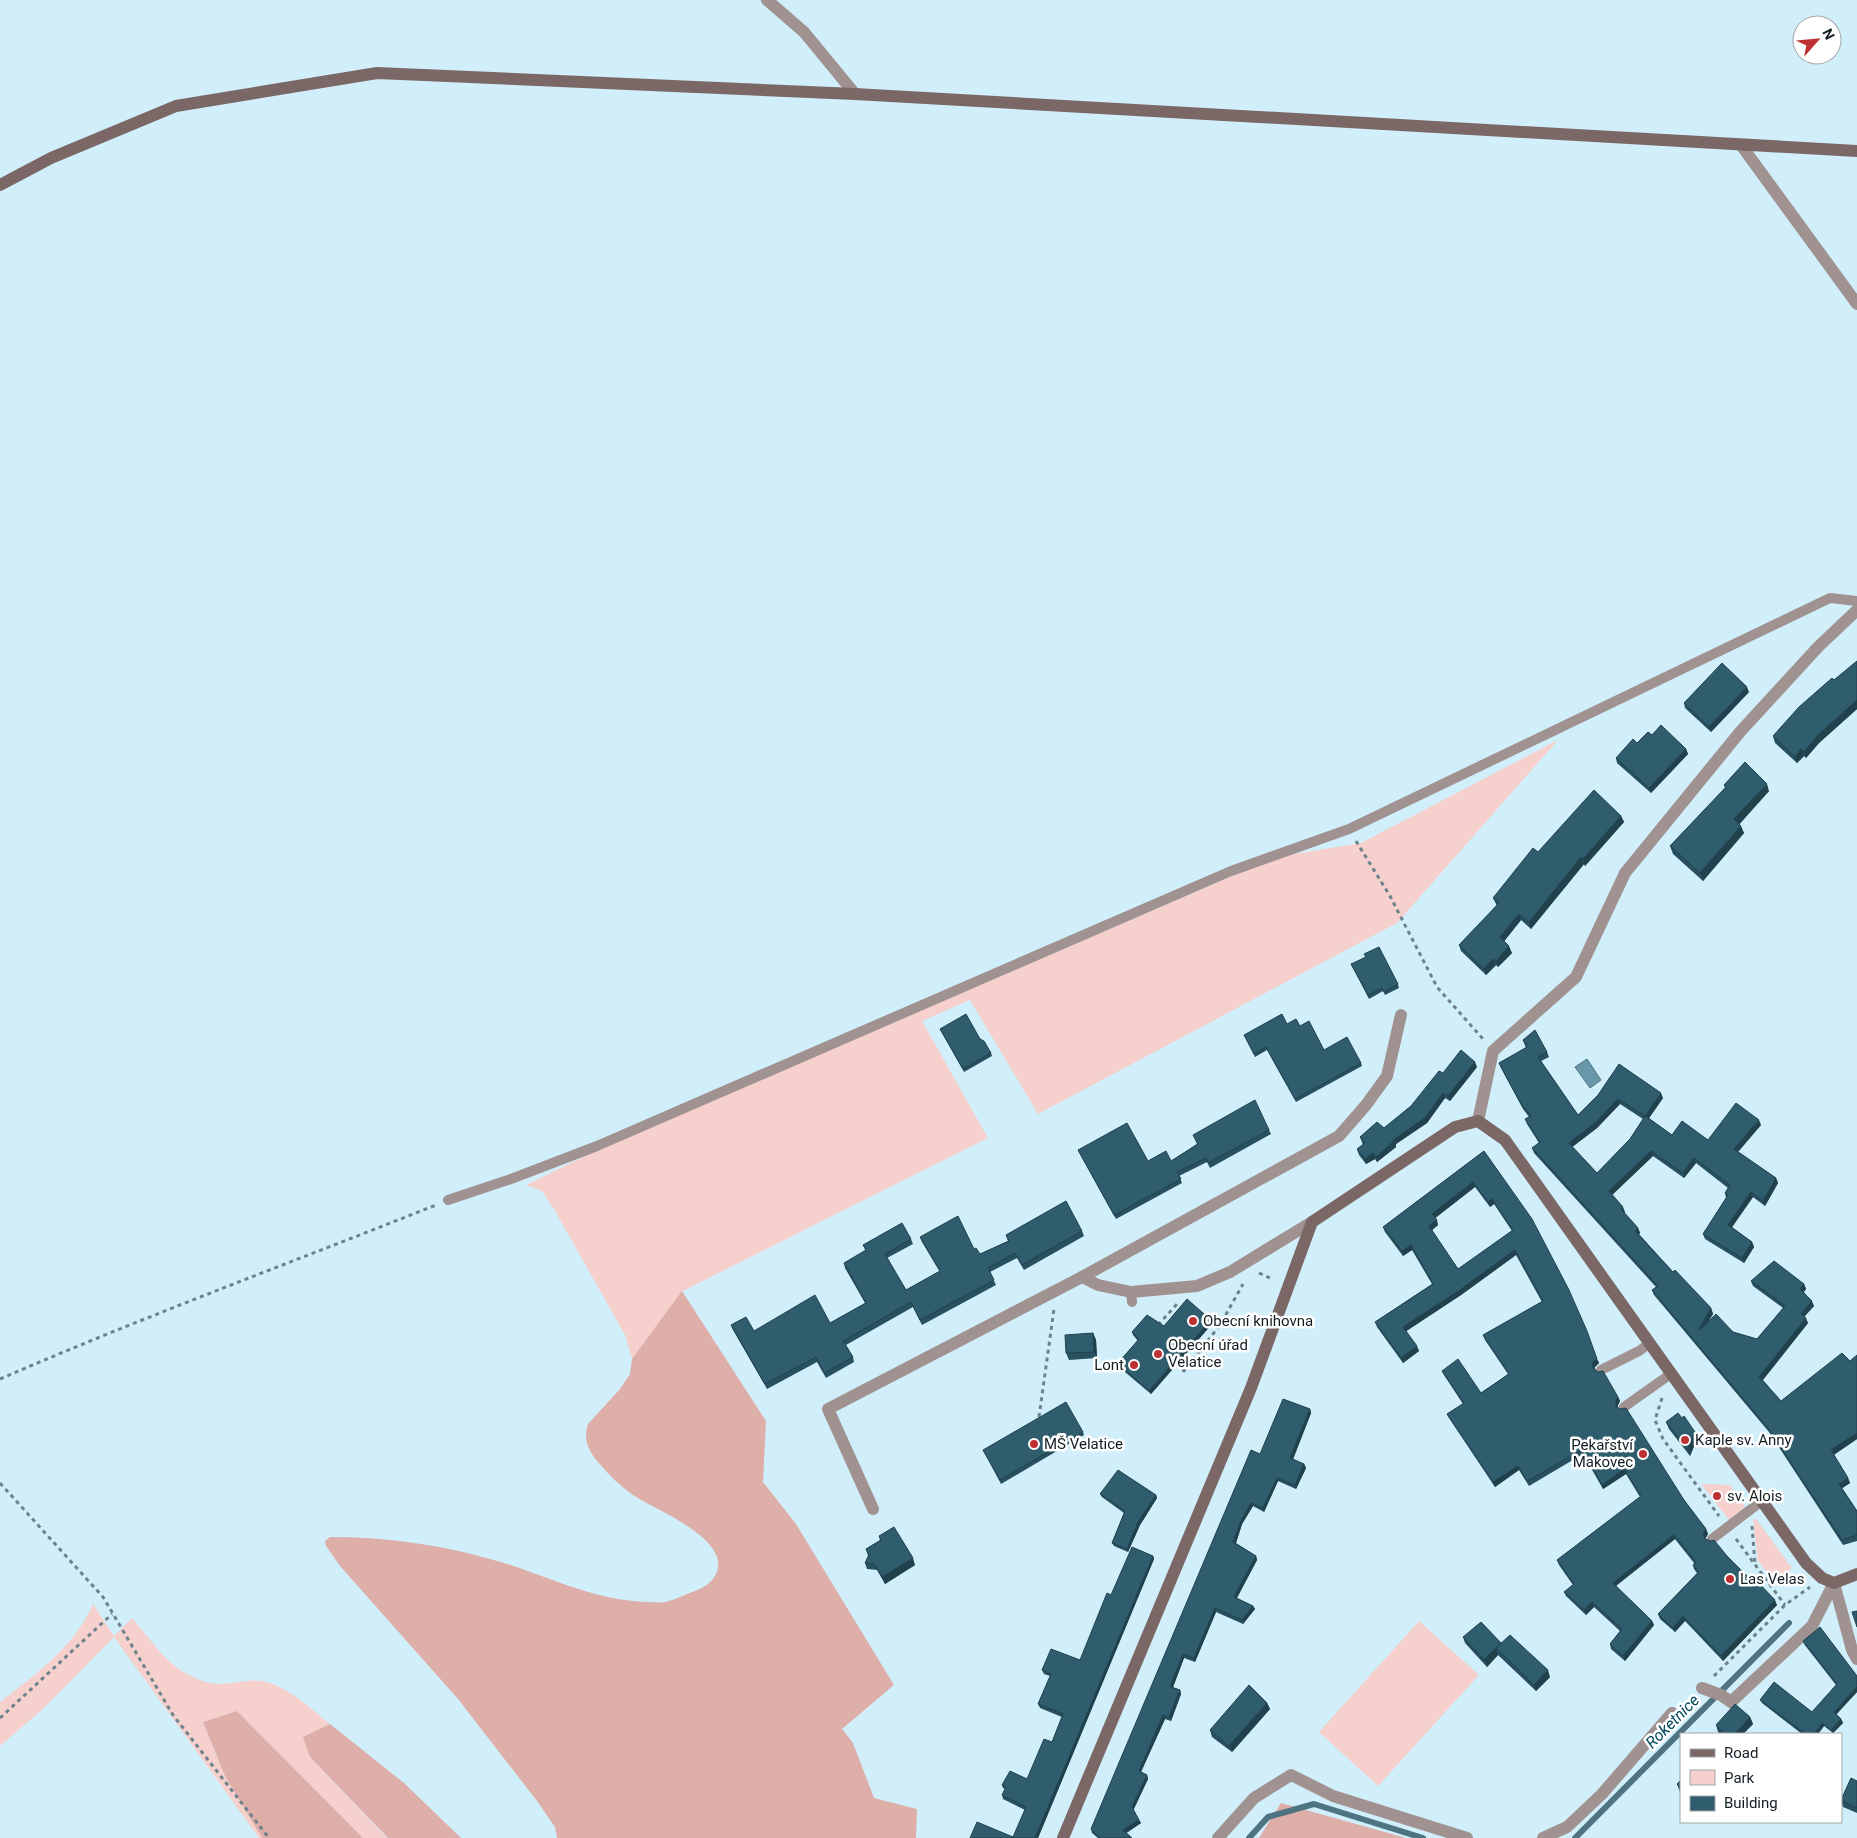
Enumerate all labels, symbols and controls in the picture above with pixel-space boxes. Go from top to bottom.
north arrow [1792,15,1842,65]
text: N [1819,26,1838,42]
place label: Obecní knihovna [1203,1312,1313,1330]
marker: Obecní knihovna [1187,1315,1199,1327]
place label: Obecní úřad Velatice [1168,1336,1248,1371]
marker: Obecní úřad Velatice [1152,1348,1164,1360]
place label: Lont [1094,1356,1124,1374]
marker: Lont [1128,1359,1140,1371]
place label: Kaple sv. Anny [1695,1431,1792,1449]
marker: Kaple sv. Anny [1679,1434,1691,1446]
place label: MŠ Velatice [1044,1435,1123,1453]
place label: Pekařství Makovec [1571,1436,1634,1471]
marker: MŠ Velatice [1028,1438,1040,1450]
marker: Pekařství Makovec [1637,1448,1649,1460]
place label: sv. Alois [1727,1487,1782,1505]
marker: sv. Alois [1711,1490,1723,1502]
place label: Las Velas [1740,1570,1804,1588]
marker: Las Velas [1724,1573,1736,1585]
water label: Roketnice [1642,1691,1703,1752]
legend [1680,1733,1842,1823]
text: Road [1724,1744,1758,1762]
text: Park [1724,1769,1755,1787]
text: Building [1724,1794,1778,1812]

